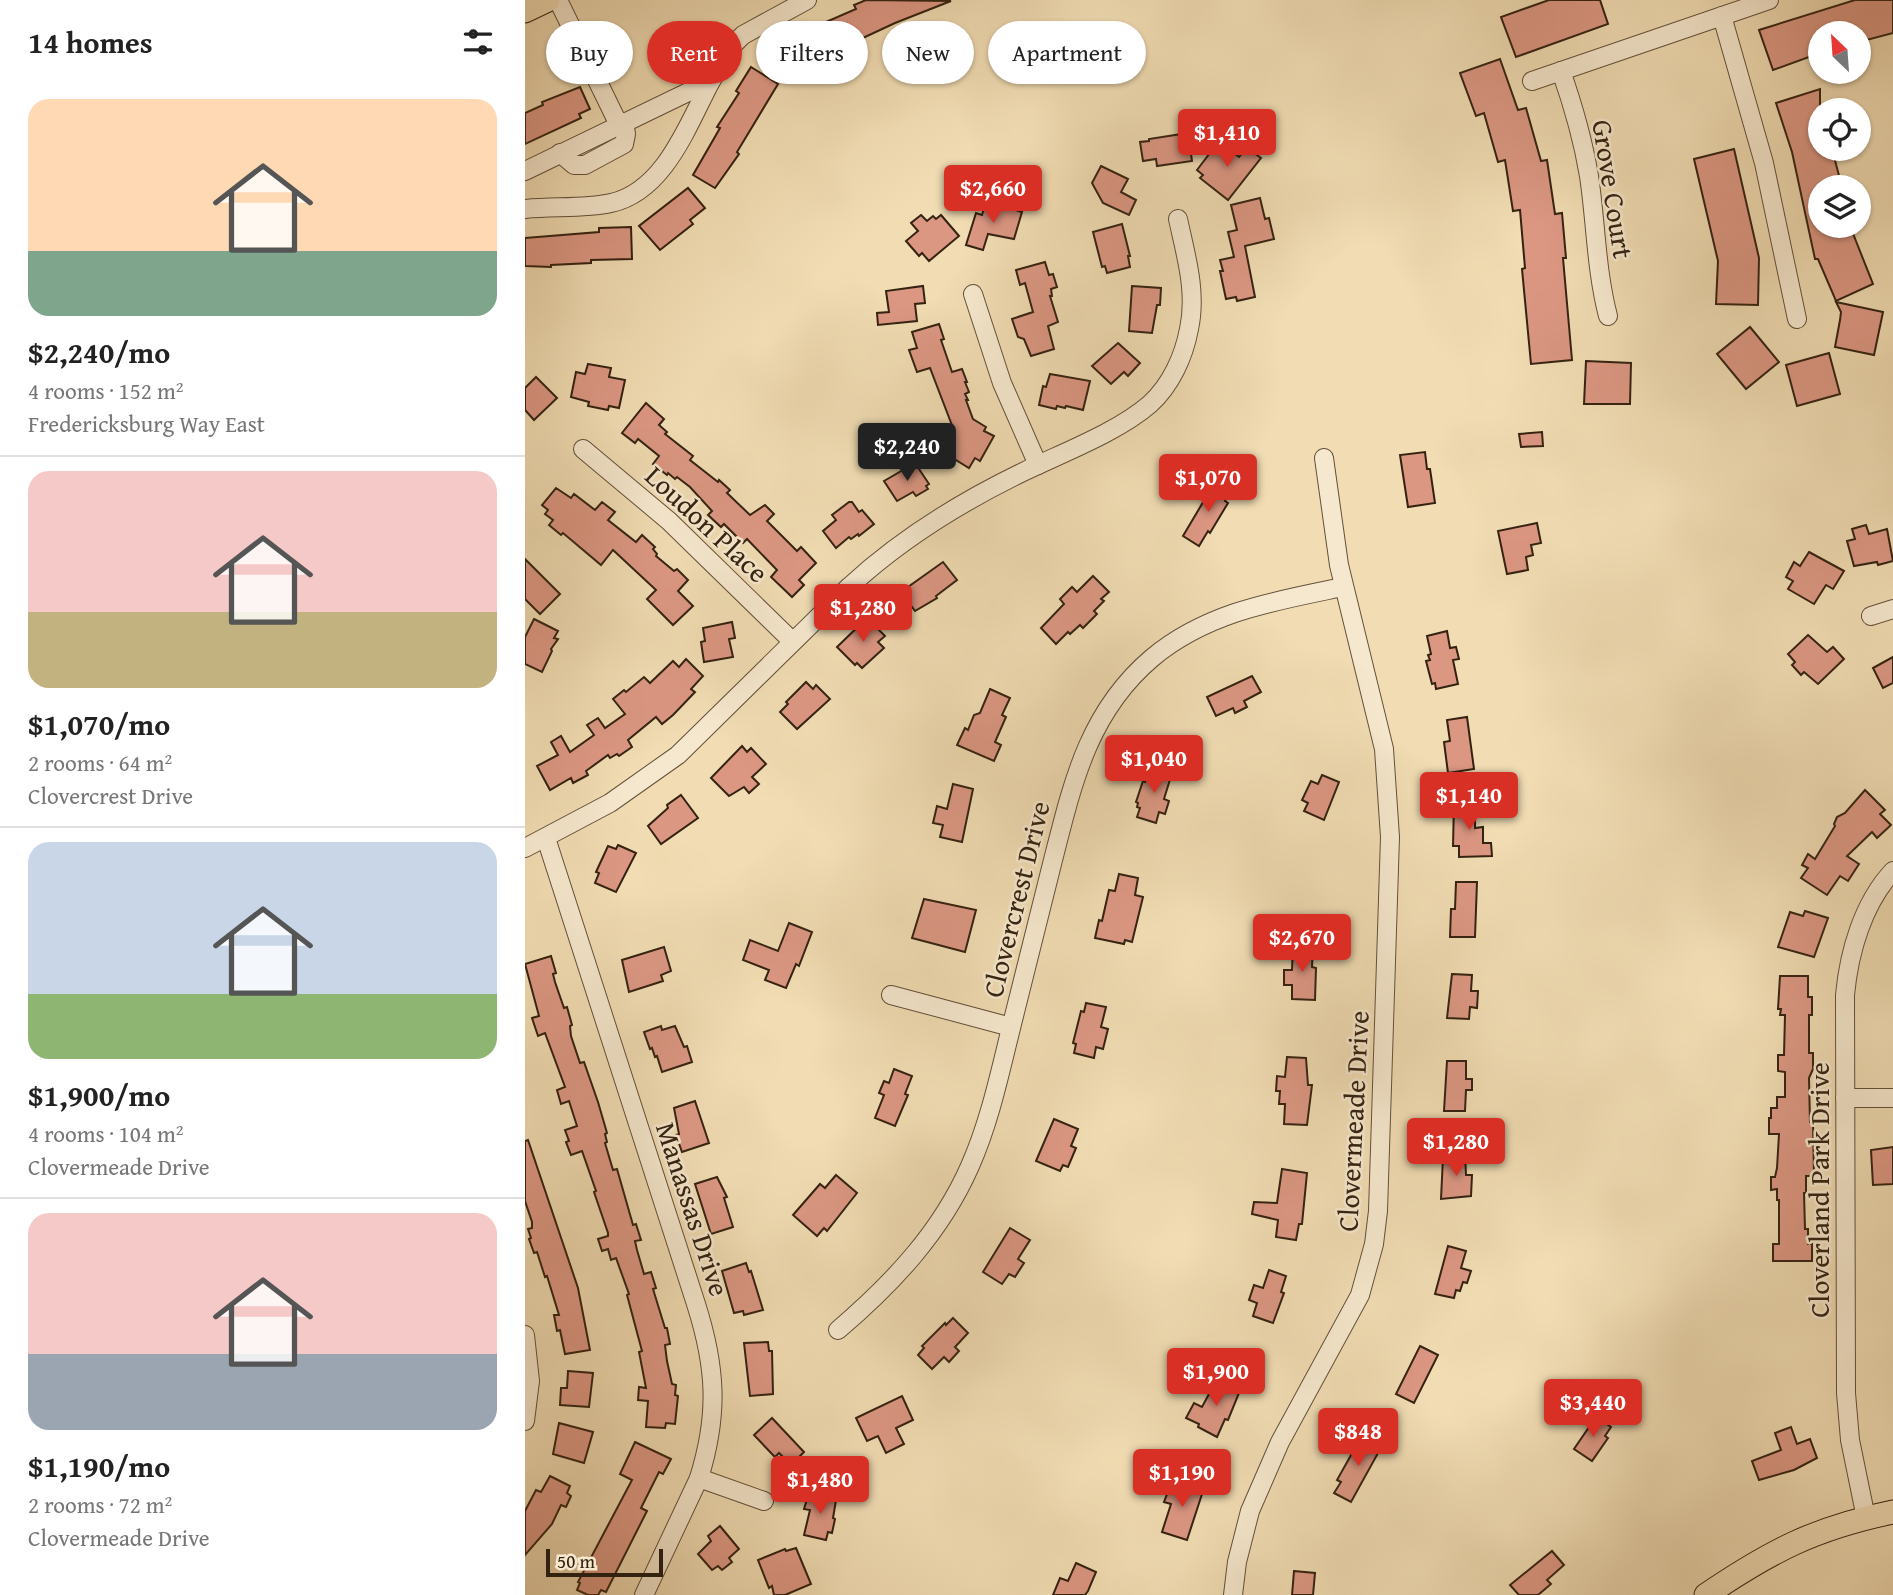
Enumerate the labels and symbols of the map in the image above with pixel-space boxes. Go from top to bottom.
north arrow [1808,21,1871,84]
pin: $1,410 [1170,110,1284,169]
street label: Grove Court [1582,117,1645,261]
pin: $2,660 [936,166,1050,225]
pin: $2,240 [850,424,964,483]
pin: $1,070 [1151,454,1265,514]
street label: Loudon Place [636,455,778,592]
pin: $1,280 [806,584,920,644]
pin: $1,040 [1097,736,1211,795]
pin: $1,140 [1412,772,1526,832]
street label: Clovercrest Drive [971,796,1060,1001]
pin: $2,670 [1245,914,1359,974]
street label: Clovermeade Drive [1326,1010,1379,1232]
street label: Cloverland Park Drive [1798,1062,1839,1318]
street label: Manassas Drive [646,1117,741,1301]
pin: $1,280 [1399,1118,1513,1178]
pin: $1,900 [1159,1348,1273,1408]
pin: $3,440 [1536,1380,1650,1439]
pin: $848 [1317,1408,1399,1468]
pin: $1,190 [1125,1450,1239,1509]
pin: $1,480 [763,1456,877,1516]
scale bar [546,1546,663,1578]

